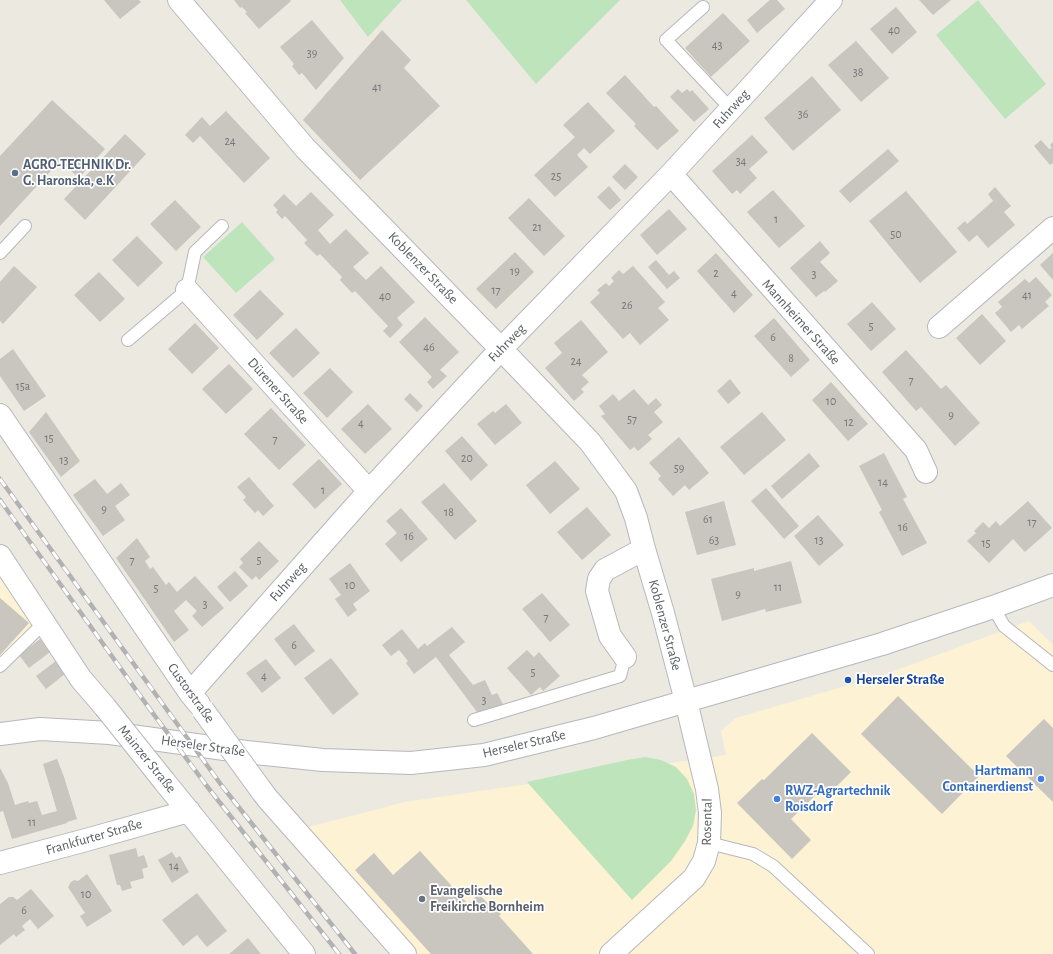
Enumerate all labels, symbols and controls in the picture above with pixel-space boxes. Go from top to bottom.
house number: 40 [888,23,900,37]
house number: 43 [712,38,722,52]
house number: 39 [307,46,317,60]
house number: 38 [853,65,863,79]
house number: 41 [372,80,382,94]
street label: Fuhrweg [709,86,753,132]
house number: 36 [798,107,808,121]
house number: 24 [224,134,236,148]
house number: 34 [736,154,746,168]
place label: AGRO-TECHNIK Dr. G. Haronska, e.K [23,157,131,190]
marker: AGRO-TECHNIK Dr. G. Haronska, e.K [10,168,20,178]
house number: 25 [551,169,561,183]
house number: 1 [774,212,778,226]
house number: 21 [532,220,542,234]
house number: 50 [890,227,902,241]
street label: Koblenzer Straße [384,229,462,307]
house number: 19 [510,264,520,278]
house number: 2 [713,266,719,280]
house number: 3 [812,267,816,281]
street label: Mannheimer Straße [758,276,844,368]
house number: 17 [491,283,501,297]
house number: 4 [731,286,737,300]
house number: 41 [1022,288,1032,302]
house number: 40 [379,289,391,303]
house number: 26 [621,298,633,312]
house number: 5 [868,319,874,333]
street label: Fuhrweg [485,320,529,366]
house number: 6 [770,330,776,344]
house number: 46 [423,340,435,354]
house number: 8 [788,351,794,365]
street label: Dürener Straße [244,354,312,428]
house number: 24 [570,354,582,368]
house number: 7 [908,373,914,387]
house number: 15a [16,379,30,393]
house number: 10 [826,394,836,408]
house number: 9 [948,408,954,422]
house number: 57 [627,412,637,426]
house number: 12 [844,415,854,429]
house number: 4 [358,416,364,430]
house number: 15 [44,431,54,445]
house number: 7 [272,432,278,446]
house number: 20 [461,451,473,465]
house number: 13 [59,453,69,467]
house number: 59 [674,461,684,475]
house number: 14 [878,475,888,489]
house number: 1 [321,483,325,497]
house number: 9 [101,502,107,516]
house number: 18 [444,505,454,519]
house number: 61 [703,512,713,526]
house number: 17 [1027,515,1037,529]
house number: 16 [898,520,908,534]
house number: 16 [404,529,414,543]
house number: 63 [709,533,719,547]
house number: 13 [814,533,824,547]
house number: 15 [981,536,991,550]
house number: 7 [129,553,135,567]
house number: 5 [256,553,262,567]
street label: Fuhrweg [266,559,310,605]
house number: 10 [345,578,355,592]
street label: Koblenzer Straße [645,578,685,672]
house number: 11 [774,580,782,594]
house number: 5 [153,581,159,595]
house number: 9 [735,587,741,601]
house number: 3 [203,597,207,611]
house number: 7 [543,610,549,624]
house number: 6 [291,638,297,652]
street label: Custorstraße [164,660,218,726]
house number: 5 [530,665,536,679]
house number: 4 [261,669,267,683]
place label: Herseler Straße [856,672,944,688]
marker: Herseler Straße [843,675,853,685]
house number: 3 [482,693,486,707]
street label: Mainzer Straße [114,721,180,797]
street label: Herseler Straße [481,726,567,762]
street label: Herseler Straße [160,732,246,760]
place label: Hartmann Containerdienst [943,763,1033,796]
marker: Hartmann Containerdienst [1036,774,1046,784]
place label: RWZ-Agrartechnik Roisdorf [785,783,891,816]
marker: RWZ-Agrartechnik Roisdorf [772,794,782,804]
street label: Rosental [698,798,716,846]
house number: 11 [28,815,36,829]
street label: Frankfurter Straße [44,815,144,859]
house number: 14 [169,859,179,873]
place label: Evangelische Freikirche Bornheim [430,883,544,916]
house number: 10 [81,887,91,901]
marker: Evangelische Freikirche Bornheim [417,894,427,904]
house number: 6 [21,903,27,917]

